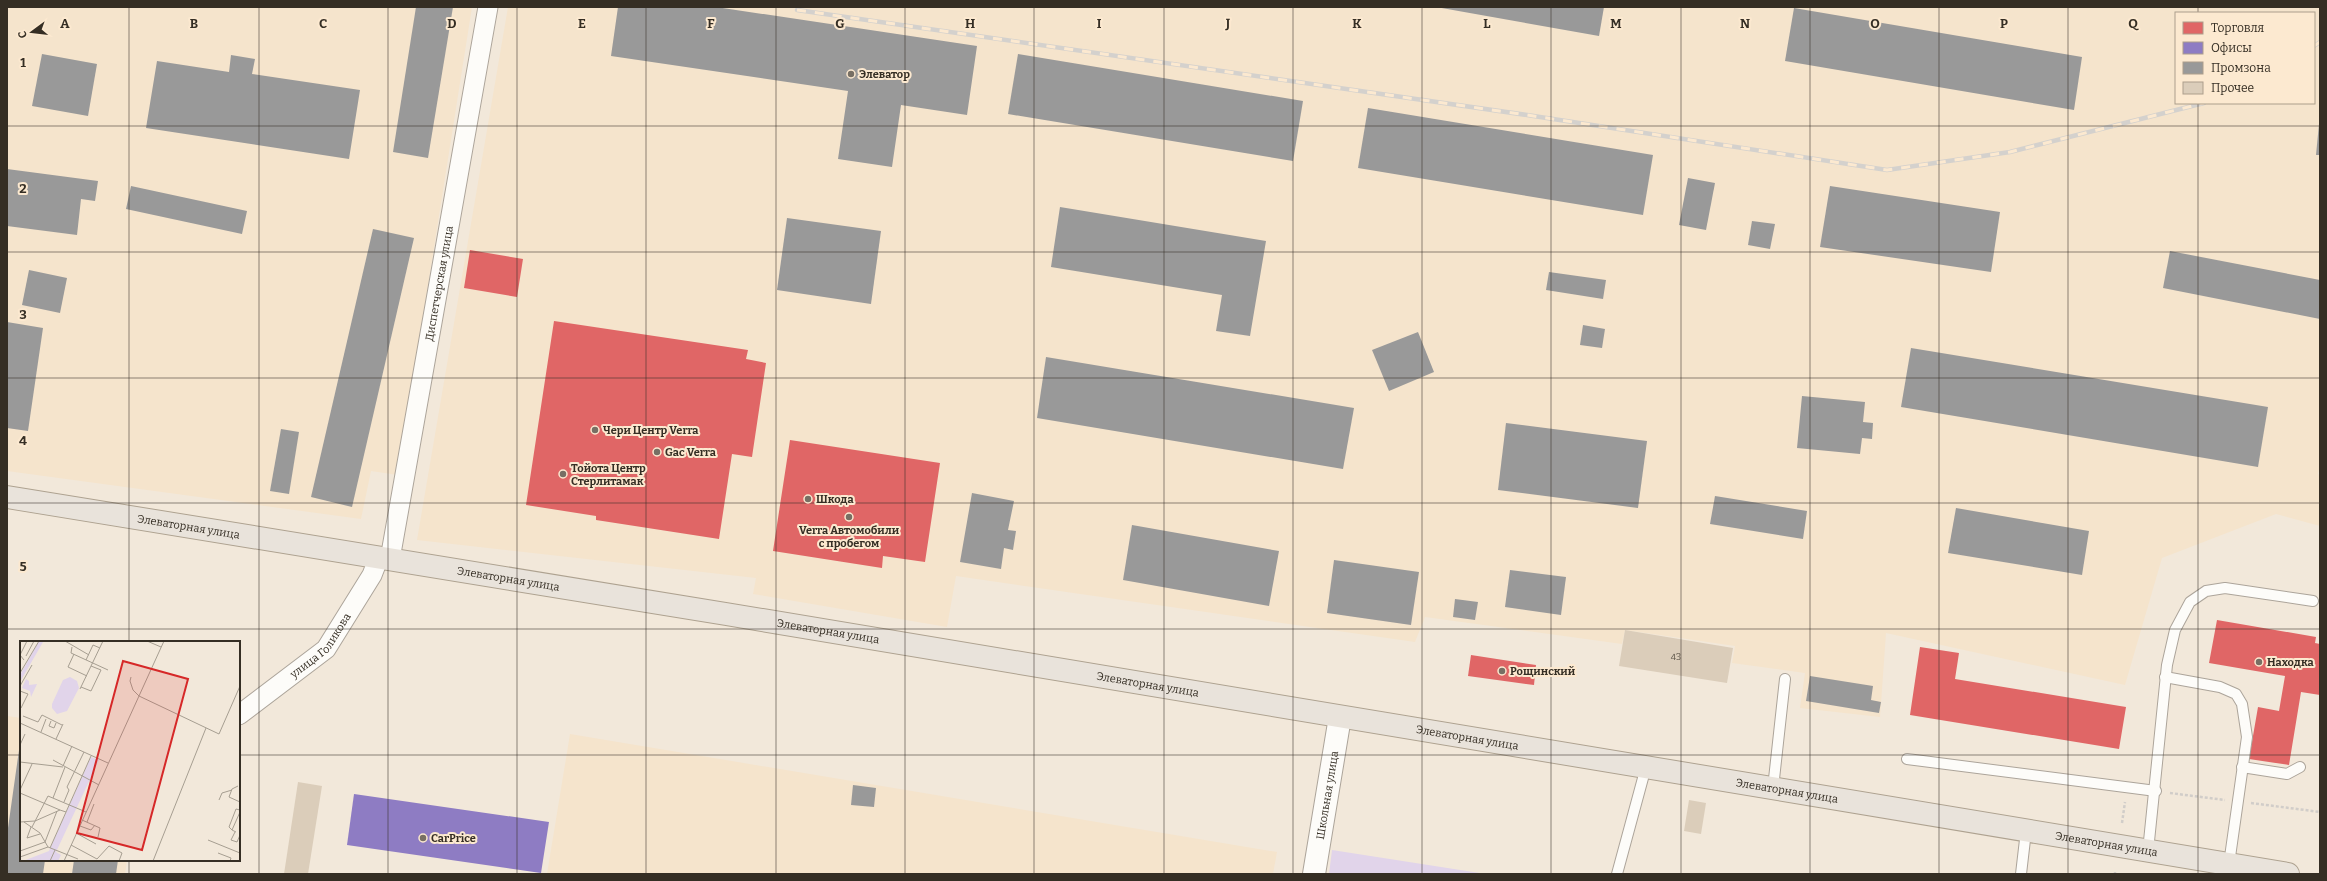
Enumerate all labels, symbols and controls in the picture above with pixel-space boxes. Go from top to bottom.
north arrow [12,12,52,52]
legend [2175,12,2315,104]
text: A [60,16,70,31]
text: B [190,16,198,31]
text: C [319,16,327,31]
text: D [447,16,457,31]
text: E [578,16,586,31]
text: F [707,16,715,31]
text: G [835,16,845,31]
text: H [965,16,975,31]
text: I [1097,16,1102,31]
text: J [1225,16,1231,31]
text: K [1352,16,1362,31]
text: L [1483,16,1491,31]
text: M [1610,16,1622,31]
text: N [1740,16,1750,31]
text: O [1870,16,1880,31]
text: P [2000,16,2008,31]
text: Q [2128,16,2139,31]
text: Торговля [2211,21,2265,35]
text: С [16,29,30,39]
text: Офисы [2211,41,2252,55]
text: 1 [20,55,26,70]
text: Промзона [2211,61,2271,75]
place label: Элеватор [859,68,910,81]
marker: Элеватор [846,69,856,79]
text: Прочее [2211,81,2254,95]
text: 2 [19,181,27,196]
street label: Диспетчерская улица [422,225,456,342]
text: 3 [19,307,27,322]
place label: Чери Центр Verra [603,424,699,437]
marker: Чери Центр Verra [590,425,600,435]
text: 4 [19,433,27,448]
place label: Gac Verra [665,446,717,459]
marker: Gac Verra [652,447,662,457]
place label: Тойота Центр Стерлитамак [571,462,646,488]
marker: Тойота Центр Стерлитамак [558,469,568,479]
place label: Шкода [816,493,854,506]
marker: Шкода [803,494,813,504]
street label: Элеваторная улица [136,512,241,541]
marker: Verra Автомобили с пробегом [844,512,854,522]
place label: Verra Автомобили с пробегом [799,524,900,550]
text: 5 [19,559,27,574]
street label: Элеваторная улица [456,564,561,593]
street label: улица Голикова [287,611,353,681]
street label: Элеваторная улица [776,616,880,646]
inset map [20,641,240,861]
house number: 43 [1671,652,1681,662]
place label: Находка [2267,656,2314,669]
marker: Находка [2254,657,2264,667]
place label: Рощинский [1510,665,1576,678]
marker: Рощинский [1497,666,1507,676]
street label: Элеваторная улица [1096,669,1200,699]
street label: Элеваторная улица [1415,722,1520,752]
street label: Школьная улица [1313,750,1341,840]
street label: Элеваторная улица [1735,776,1839,806]
street label: Элеваторная улица [2054,829,2159,859]
place label: CarPrice [431,832,476,845]
marker: CarPrice [418,833,428,843]

